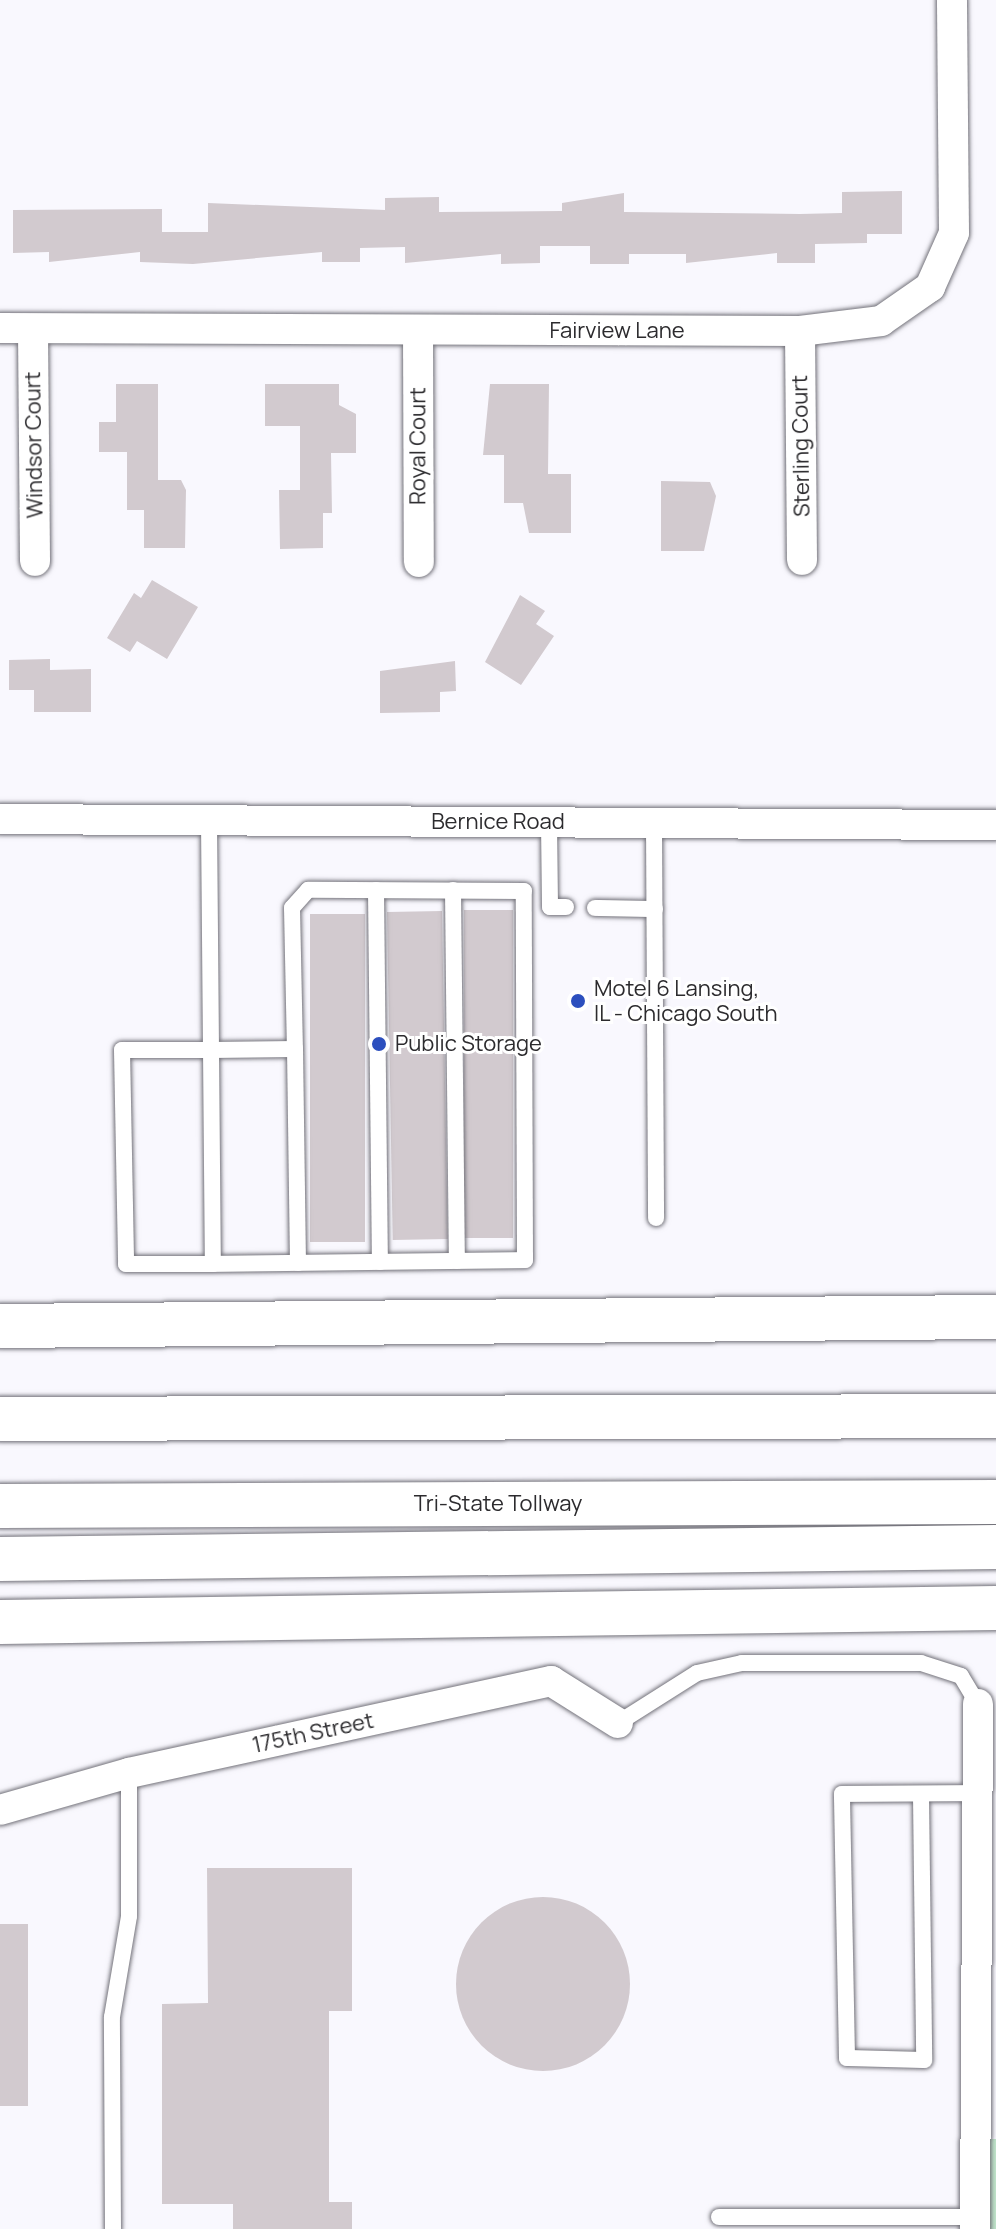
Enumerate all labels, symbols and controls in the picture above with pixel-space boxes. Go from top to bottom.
street label: Fairview Lane [549,318,685,344]
street label: Windsor Court [20,371,48,519]
street label: Sterling Court [787,375,815,517]
street label: Royal Court [405,387,431,505]
street label: Bernice Road [431,809,565,835]
place label: Motel 6 Lansing, IL - Chicago South [594,975,779,1026]
marker: Motel 6 Lansing, IL - Chicago South [569,992,587,1010]
place label: Public Storage [395,1031,542,1057]
marker: Public Storage [370,1035,388,1053]
street label: Tri-State Tollway [414,1491,582,1517]
street label: 175th Street [250,1707,376,1759]

